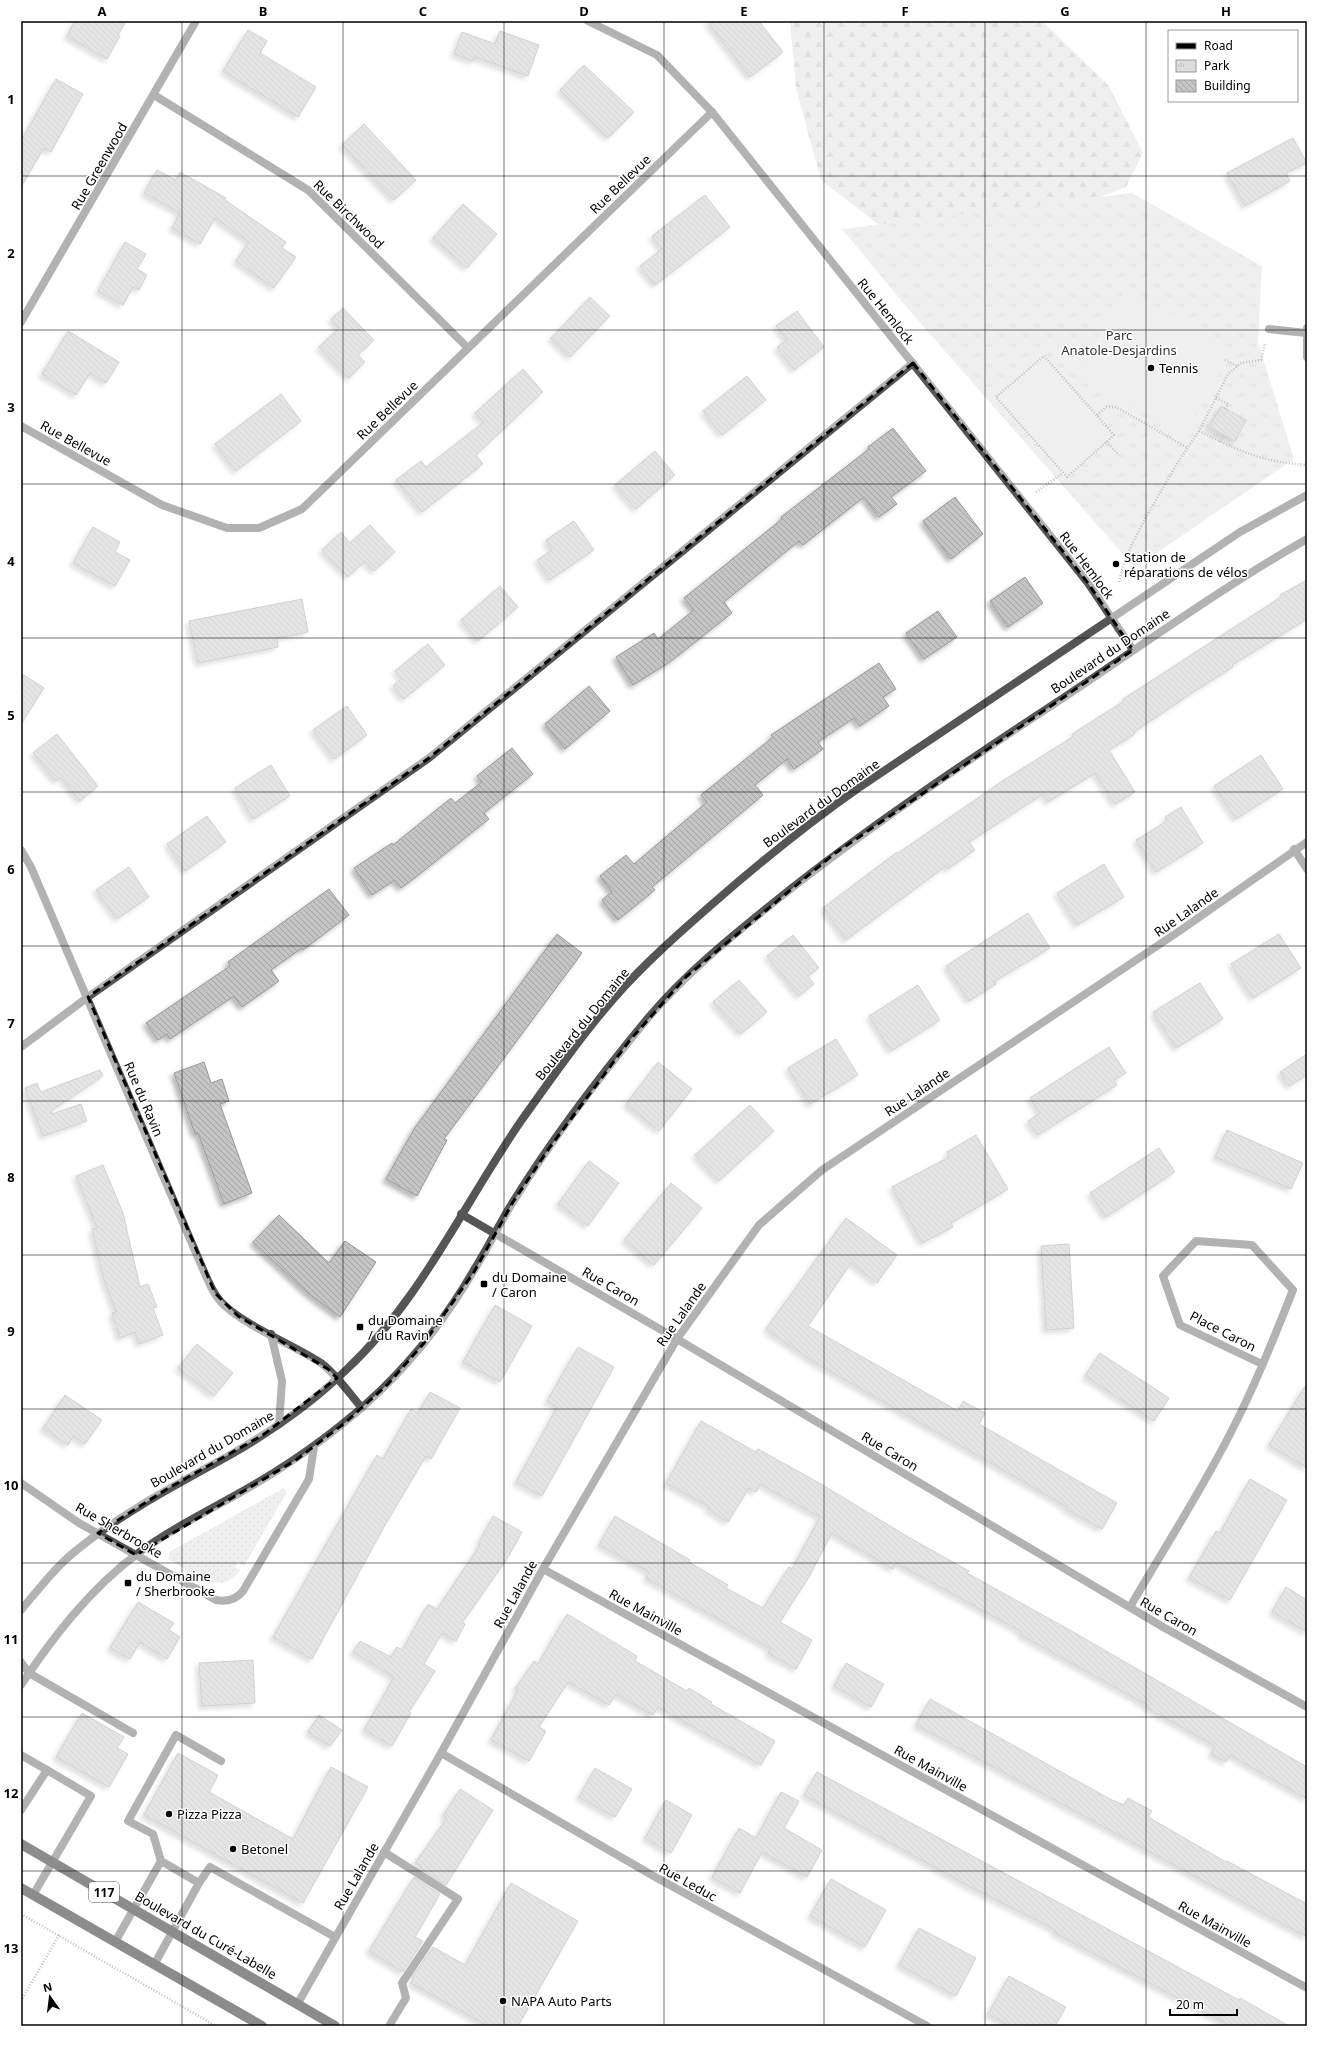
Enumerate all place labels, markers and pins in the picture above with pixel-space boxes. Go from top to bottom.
place label: Tennis [1159,359,1198,377]
marker: Tennis [1146,363,1156,373]
place label: Station de réparations de vélos [1124,548,1248,581]
marker: Station de réparations de vélos [1111,559,1121,569]
place label: du Domaine / Caron [492,1268,567,1301]
marker: du Domaine / Caron [479,1279,489,1289]
place label: du Domaine / du Ravin [368,1311,443,1344]
marker: du Domaine / du Ravin [355,1322,365,1332]
place label: du Domaine / Sherbrooke [136,1567,215,1600]
marker: du Domaine / Sherbrooke [123,1578,133,1588]
place label: Pizza Pizza [177,1805,242,1823]
marker: Pizza Pizza [164,1809,174,1819]
place label: Betonel [241,1840,288,1858]
marker: Betonel [228,1844,238,1854]
place label: NAPA Auto Parts [511,1992,612,2010]
marker: NAPA Auto Parts [498,1996,508,2006]

